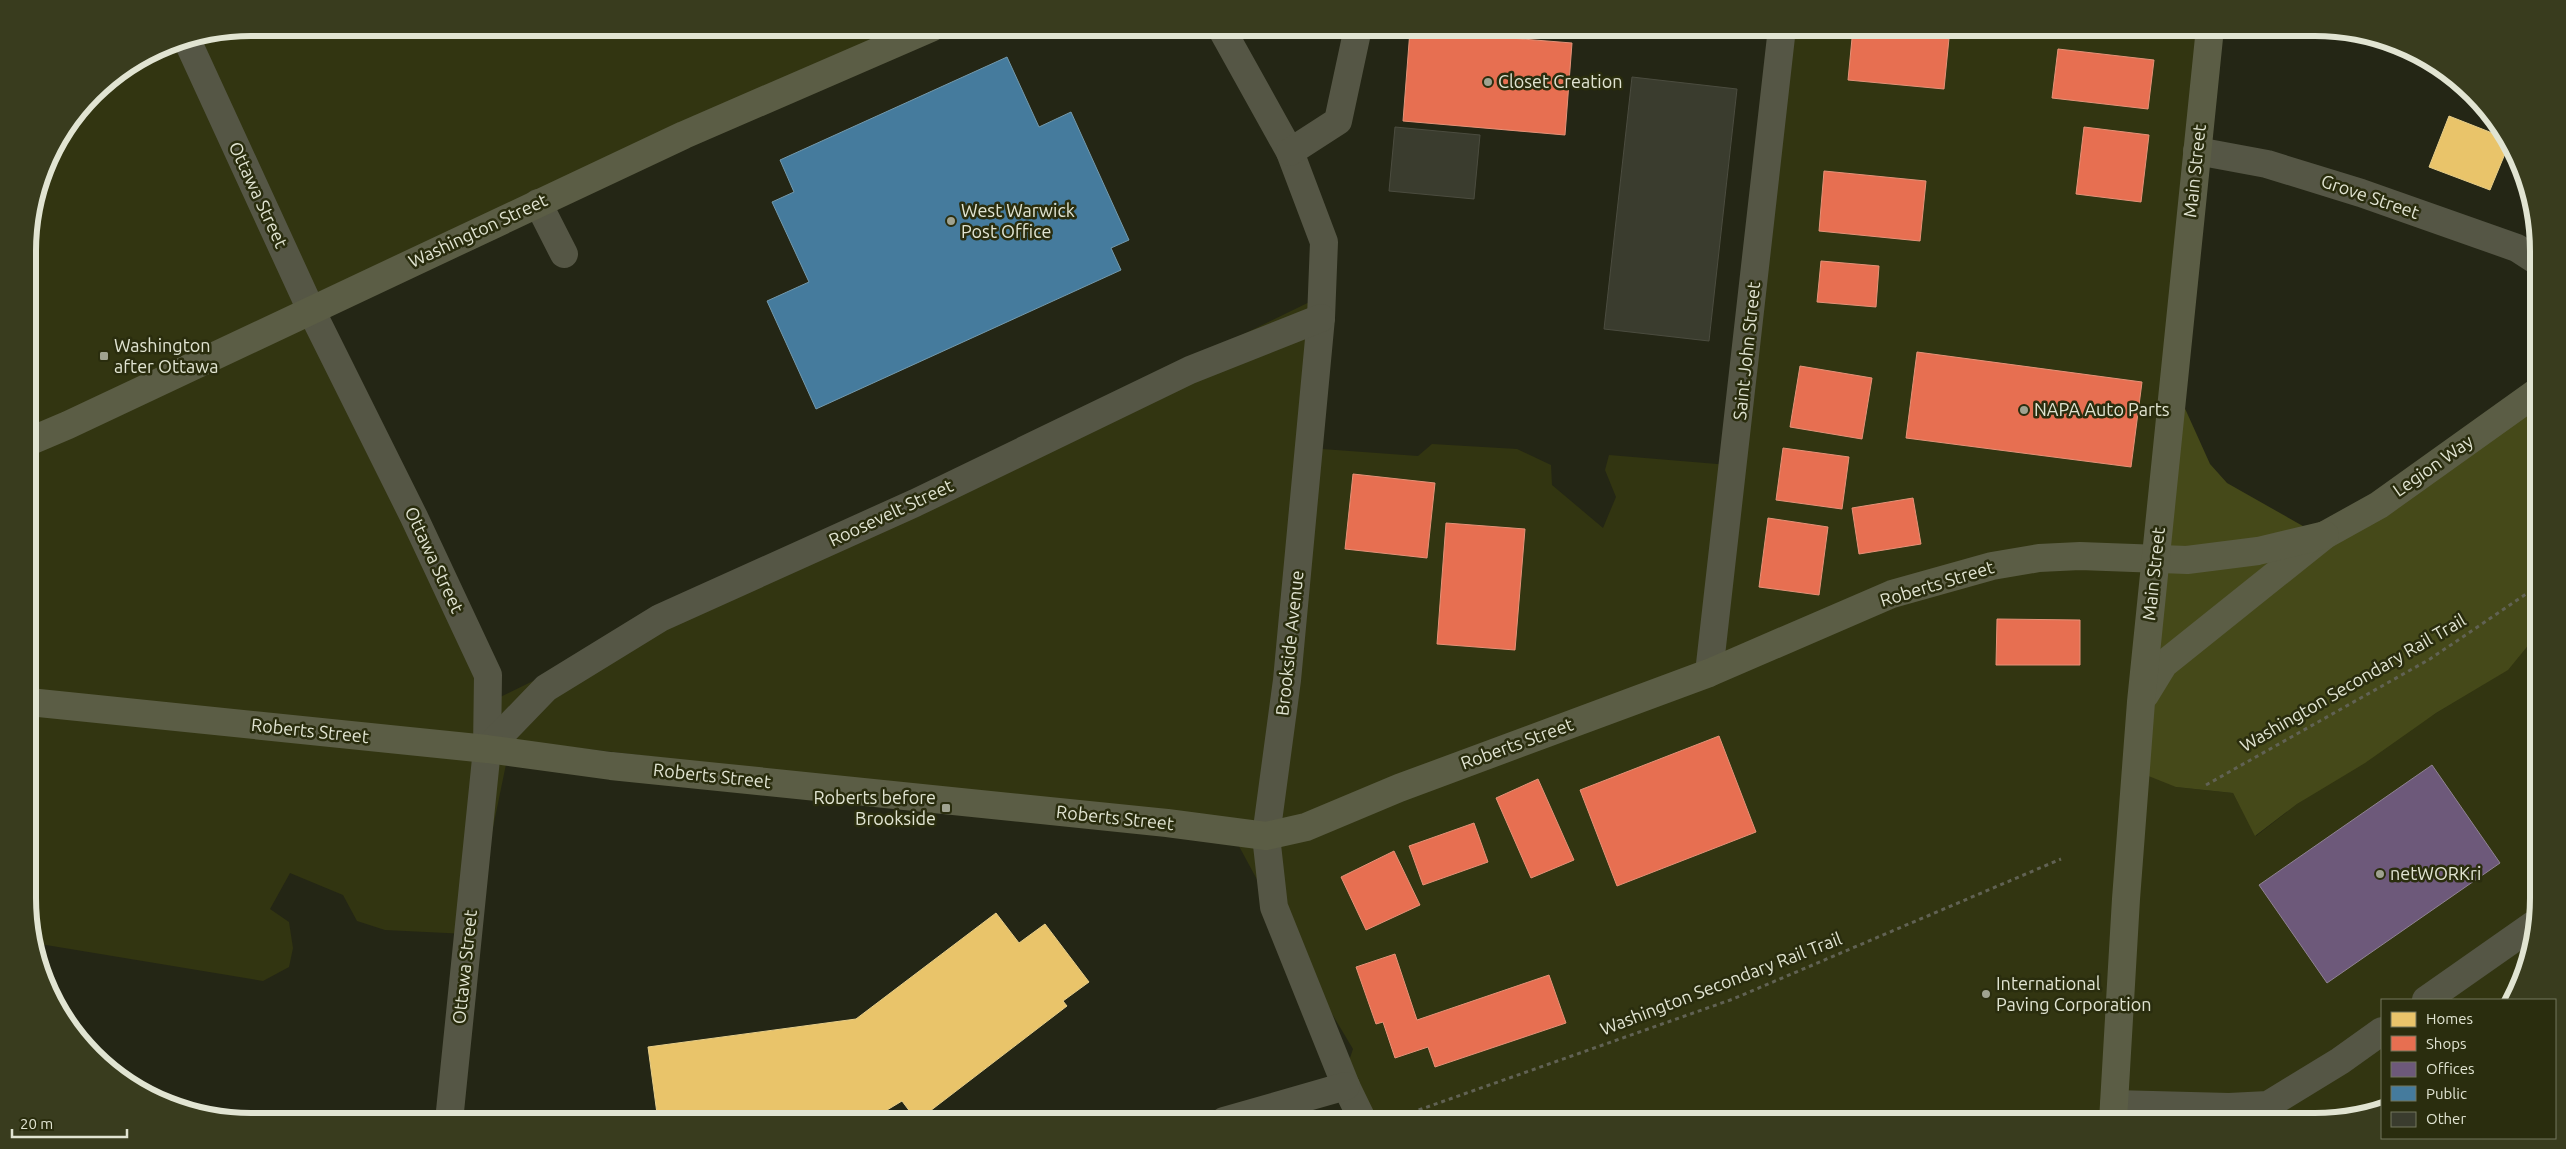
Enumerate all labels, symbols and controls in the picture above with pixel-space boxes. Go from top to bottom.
place label: Closet Creation [1498,71,1623,91]
marker: Closet Creation [1482,76,1494,88]
street label: Main Street [2179,123,2209,219]
street label: Ottawa Street [226,138,292,251]
street label: Grove Street [2319,170,2422,222]
street label: Washington Street [405,189,550,271]
place label: West Warwick Post Office [961,200,1075,241]
marker: West Warwick Post Office [945,215,957,227]
street label: Saint John Street [1729,281,1763,421]
place label: Washington after Ottawa [114,335,219,376]
marker: Washington after Ottawa [98,350,110,362]
place label: NAPA Auto Parts [2034,399,2170,419]
marker: NAPA Auto Parts [2018,404,2030,416]
street label: Legion Way [2389,430,2476,500]
street label: Roosevelt Street [825,475,956,550]
street label: Ottawa Street [402,503,468,616]
street label: Main Street [2138,526,2168,622]
street label: Roberts Street [1877,556,1996,610]
street label: Brookside Avenue [1271,569,1307,716]
street label: Washington Secondary Rail Trail [2236,609,2469,755]
street label: Roberts Street [1458,713,1576,773]
street label: Roberts Street [250,714,370,746]
street label: Roberts Street [652,759,772,791]
place label: Roberts before Brookside [813,787,936,828]
street label: Roberts Street [1055,801,1175,833]
marker: Roberts before Brookside [940,802,952,814]
place label: netWORKri [2390,863,2481,883]
marker: netWORKri [2374,868,2386,880]
street label: Ottawa Street [448,909,480,1025]
street label: Washington Secondary Rail Trail [1597,928,1844,1038]
place label: International Paving Corporation [1996,973,2151,1014]
marker: International Paving Corporation [1980,988,1992,1000]
legend [2381,999,2556,1139]
text: Homes [2426,1010,2473,1027]
text: Shops [2426,1035,2467,1052]
text: Offices [2426,1060,2474,1077]
text: Public [2426,1085,2467,1102]
scale bar [12,1106,128,1138]
text: Other [2426,1110,2466,1127]
text: 20 m [20,1115,53,1132]

